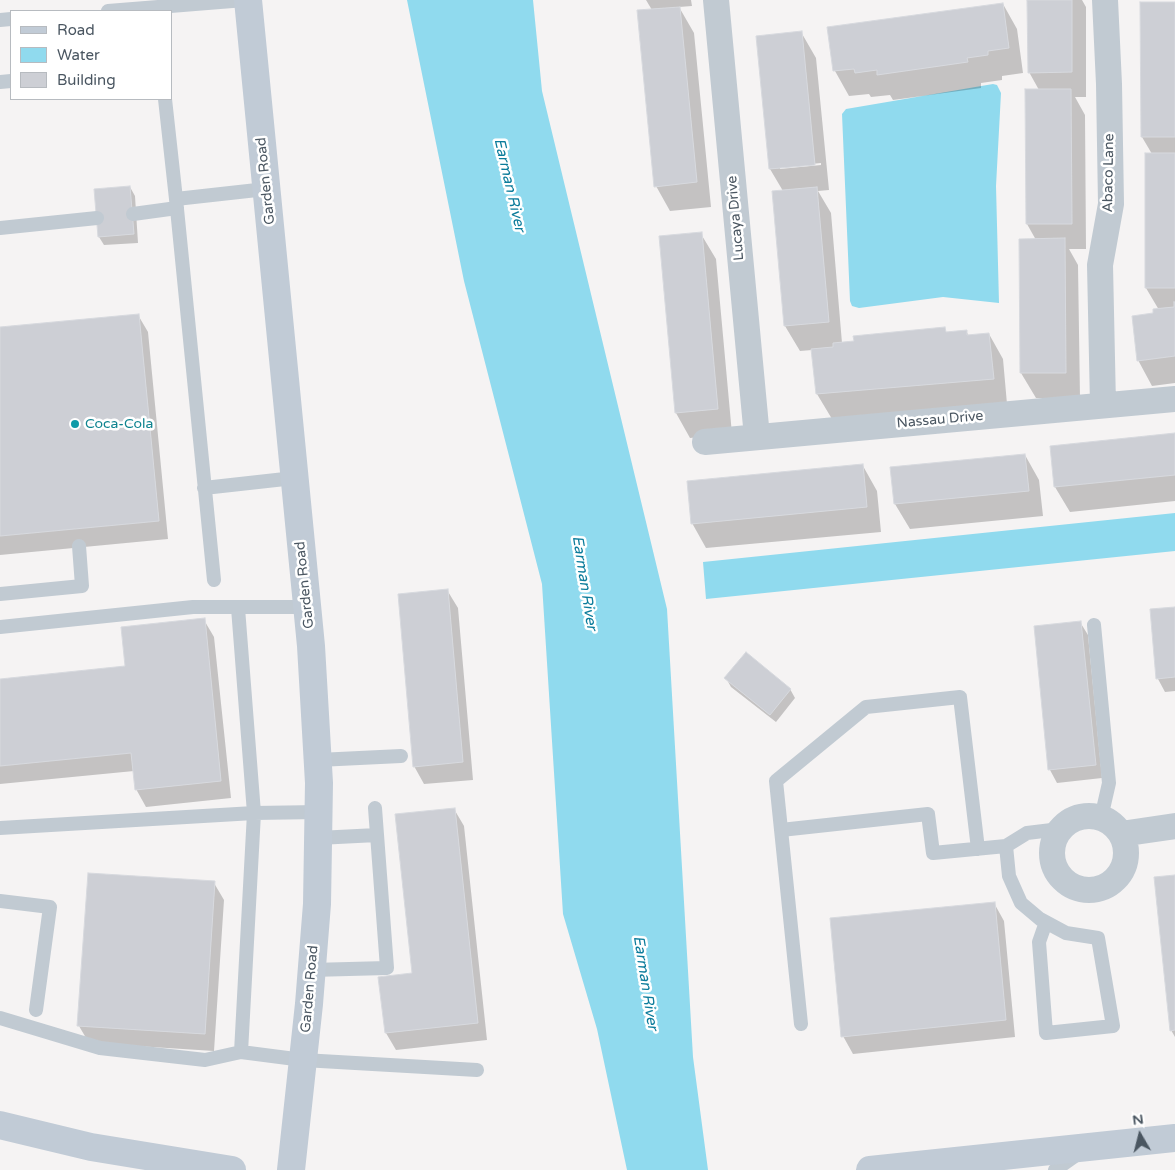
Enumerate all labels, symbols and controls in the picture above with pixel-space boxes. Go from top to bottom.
legend [10,10,172,100]
text: Road [57,21,95,39]
text: Water [57,46,100,64]
text: Building [57,71,116,89]
street label: Abaco Lane [1100,133,1118,213]
street label: Garden Road [253,137,279,225]
water label: Earman River [490,137,528,233]
street label: Lucaya Drive [724,175,748,261]
street label: Nassau Drive [896,408,984,432]
place label: Coca-Cola [85,416,153,432]
marker: Coca-Cola [69,418,81,430]
water label: Earman River [568,534,600,632]
street label: Garden Road [292,541,318,629]
water label: Earman River [629,934,661,1032]
street label: Garden Road [298,945,322,1033]
north arrow [1115,1110,1165,1160]
text: N [1131,1110,1145,1129]

